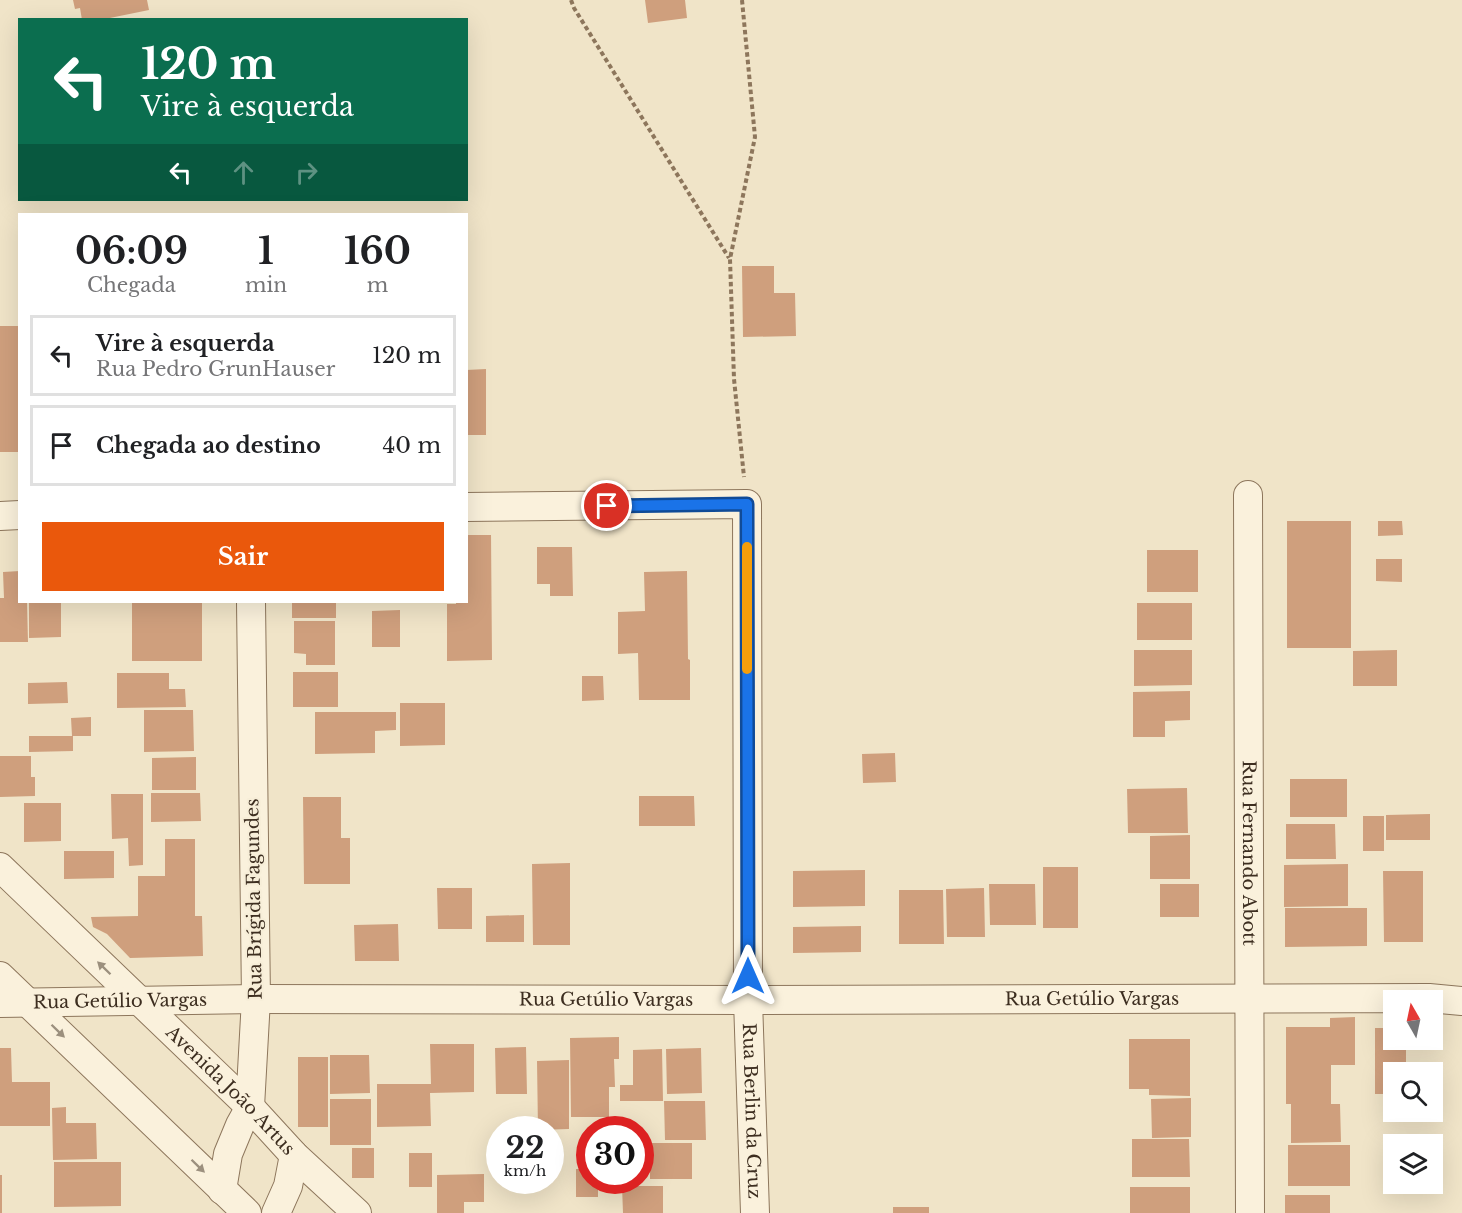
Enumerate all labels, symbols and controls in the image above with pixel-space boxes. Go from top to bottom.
text: 120 m [141,38,276,90]
icon: left [42,42,120,120]
text: Vire à esquerda [141,90,354,123]
icon: left [164,156,197,189]
icon: ahead [227,156,260,189]
icon: right [290,156,323,189]
text: 06:09 [75,229,188,274]
text: 1 [258,229,274,274]
text: 160 [344,229,411,274]
text: Chegada [87,273,176,297]
text: min [245,273,287,297]
text: m [367,273,388,297]
text: Vire à esquerda [96,330,275,357]
icon: left [45,339,78,372]
text: 120 m [372,342,441,369]
text: Rua Pedro GrunHauser [96,357,335,381]
icon: arrive [45,429,78,462]
text: Chegada ao destino [96,432,321,459]
text: 40 m [383,432,441,459]
pin [581,480,632,531]
icon: arrive [590,489,623,522]
button: Sair [42,522,444,591]
street label: Rua Fernando Abott [1238,760,1260,946]
street label: Rua Brígida Fagundes [241,798,267,1000]
position arrow [716,944,780,1008]
one-way arrow [97,961,111,975]
street label: Rua Getúlio Vargas [1005,988,1179,1010]
street label: Rua Getúlio Vargas [33,989,207,1013]
street label: Rua Getúlio Vargas [519,989,693,1011]
north arrow [1383,990,1443,1050]
map controls [1383,990,1443,1194]
street label: Avenida João Artus [161,1021,300,1160]
street label: Rua Berlin da Cruz [738,1023,766,1199]
one-way arrow [50,1024,65,1038]
button: search [1383,1062,1443,1122]
speed limit sign: 30 [576,1116,654,1194]
text: 22 [505,1129,545,1166]
button: layers [1383,1134,1443,1194]
one-way arrow [190,1159,204,1173]
text: km/h [504,1161,546,1180]

